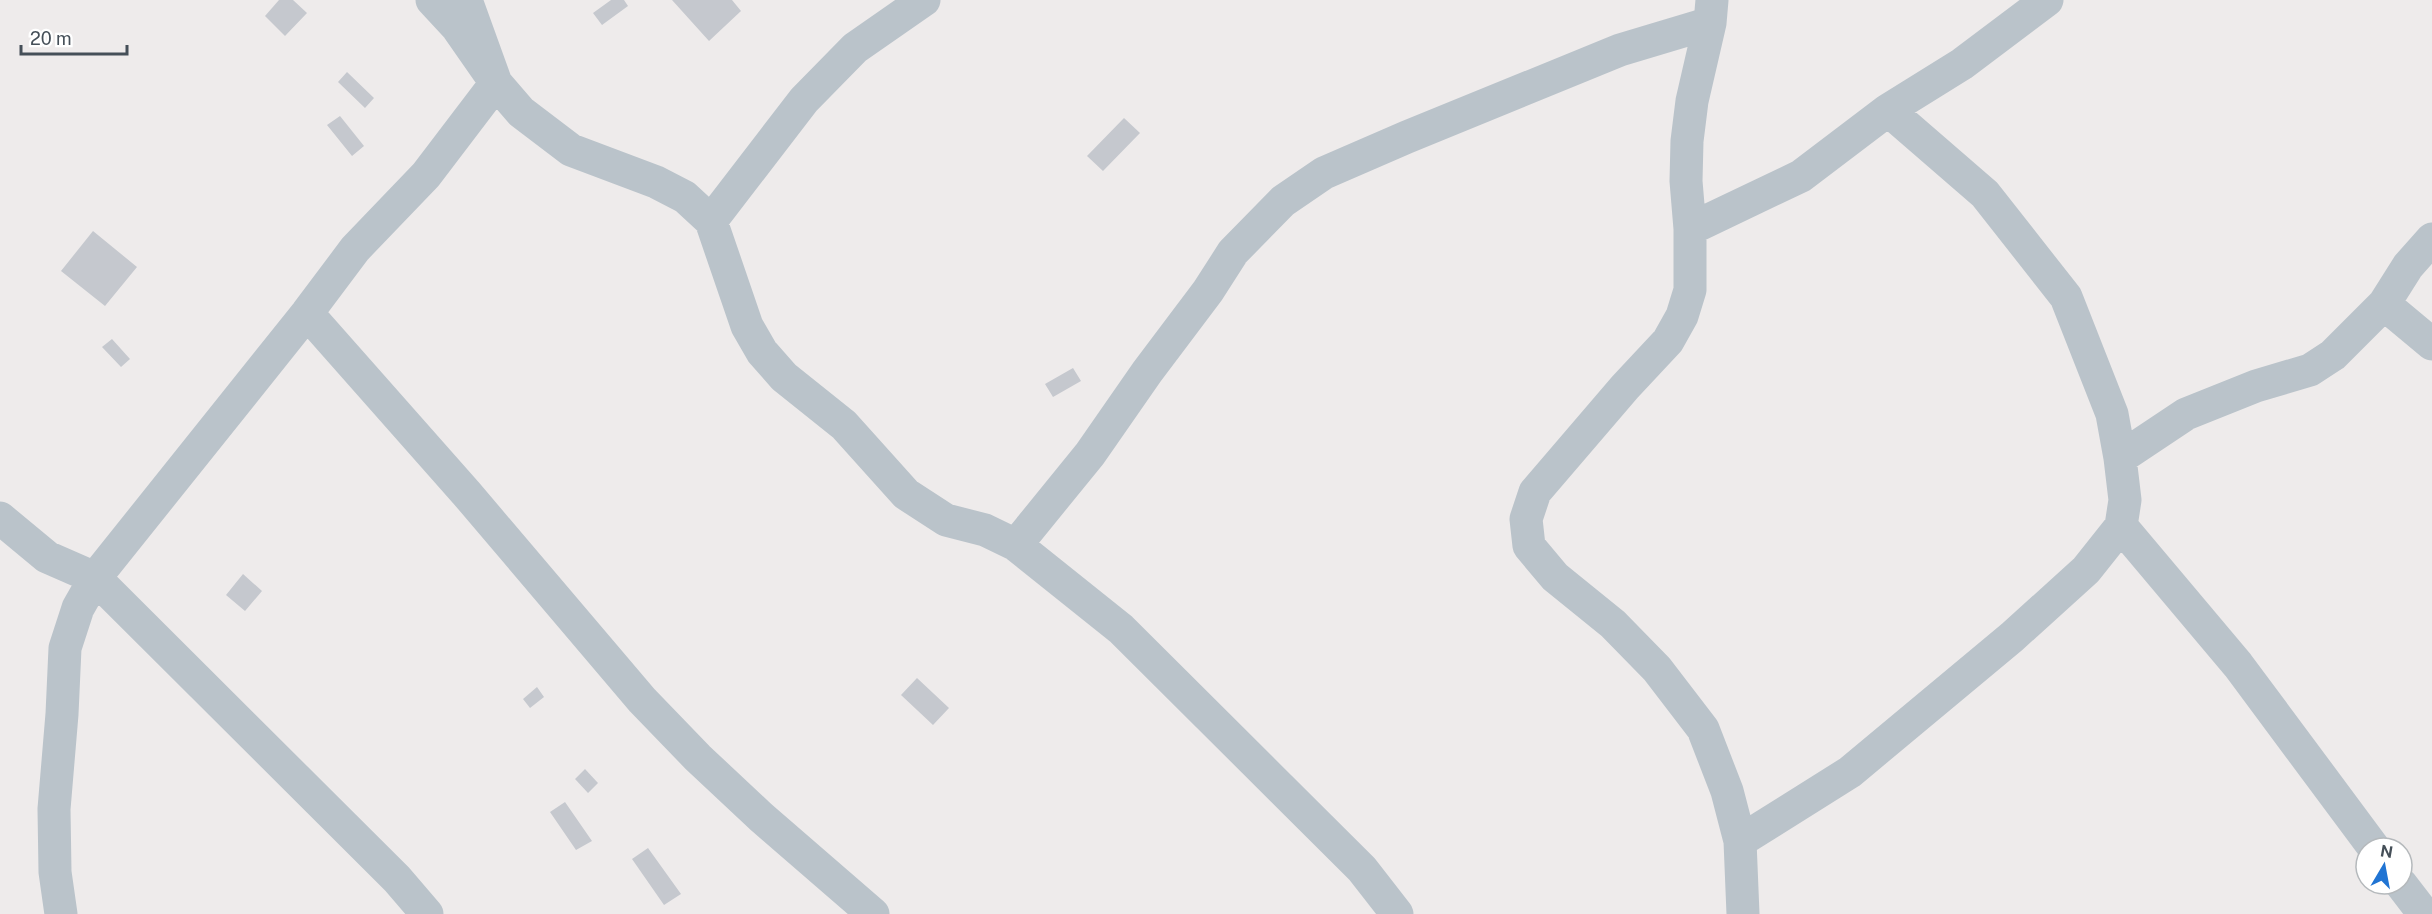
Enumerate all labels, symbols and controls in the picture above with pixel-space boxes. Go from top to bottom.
scale bar [21,18,128,56]
text: 20 m [30,28,72,49]
north arrow [2354,836,2414,896]
text: N [2379,841,2394,862]

